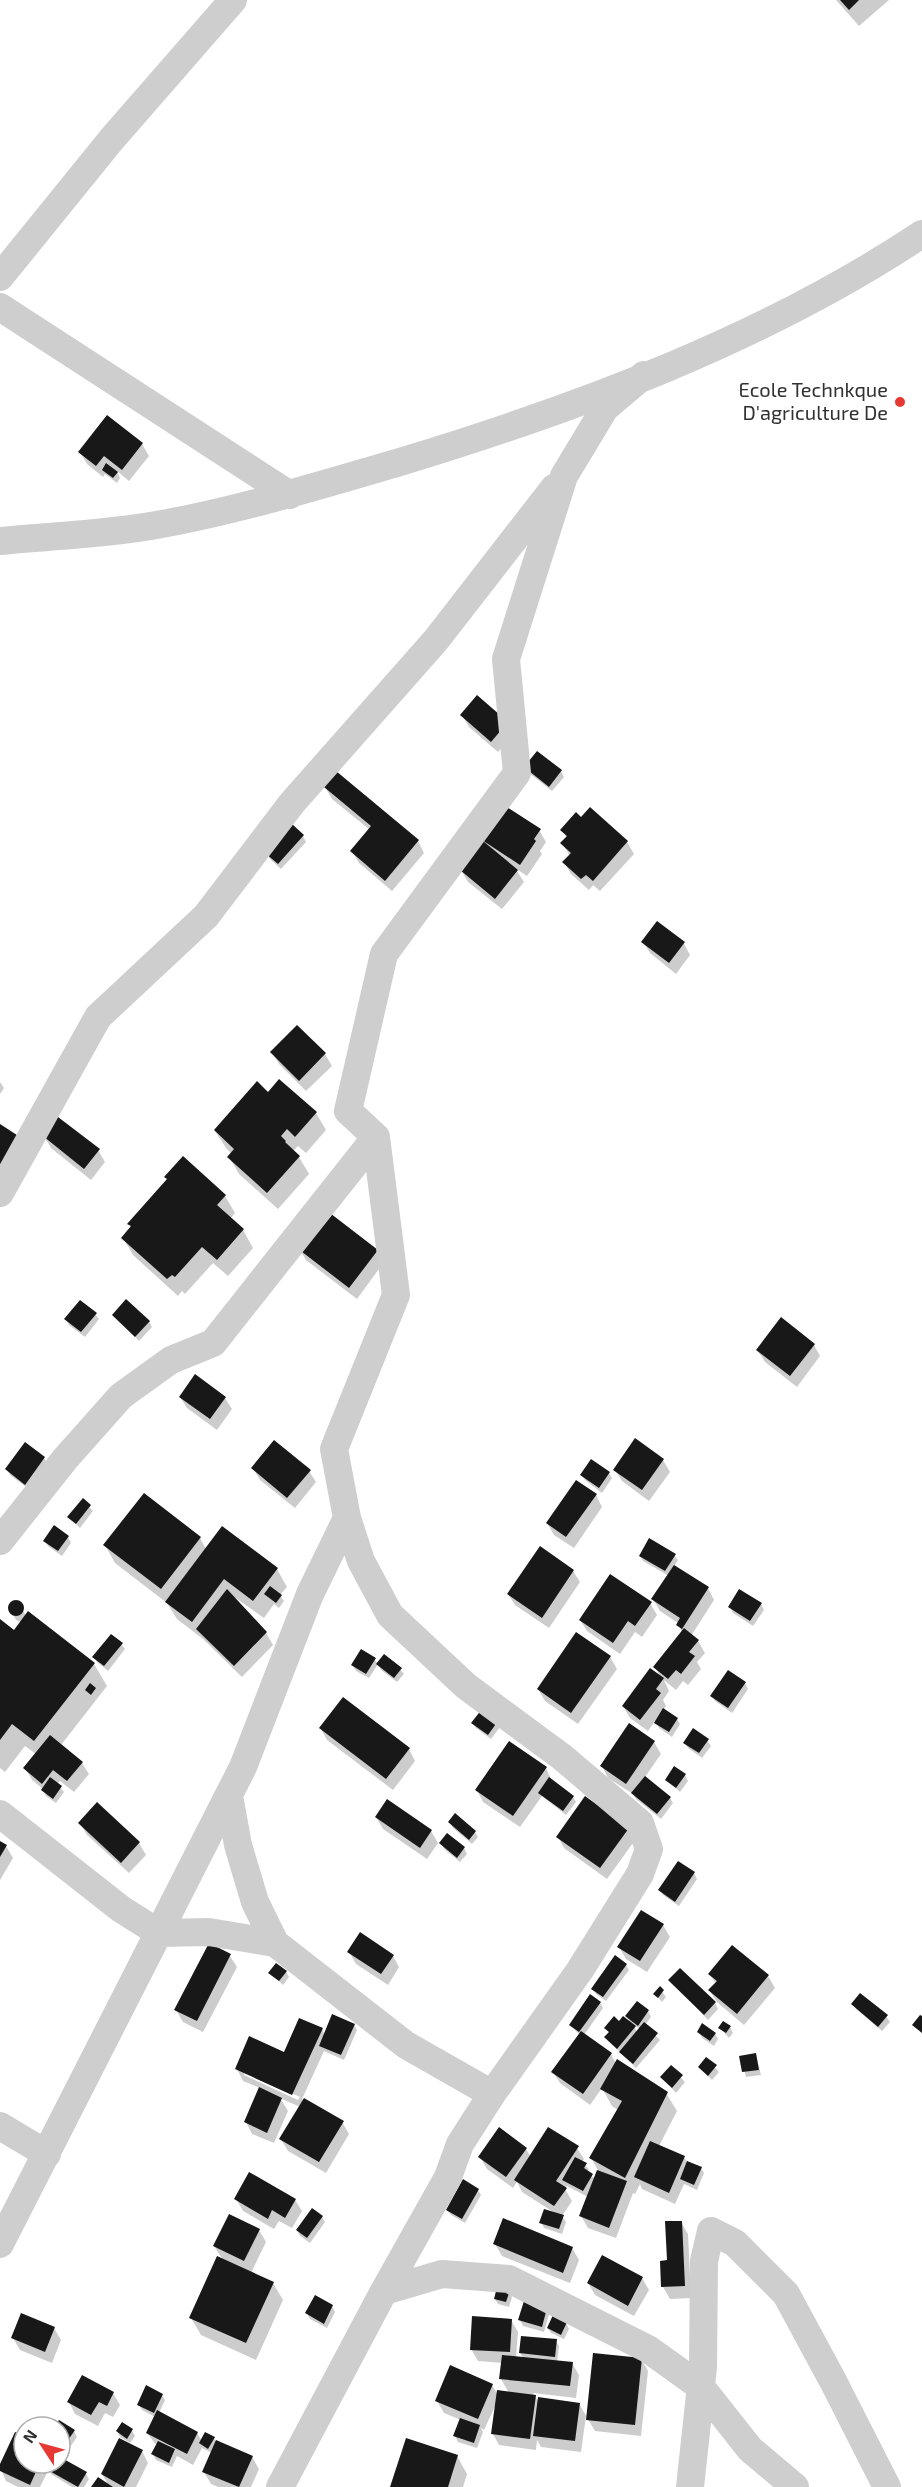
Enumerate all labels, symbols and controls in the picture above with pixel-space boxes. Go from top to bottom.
place label: Ecole Technkque D'agriculture De [739,377,888,424]
marker: Ecole Technkque D'agriculture De [893,395,907,409]
north arrow [12,2415,72,2475]
text: N [18,2426,41,2446]

